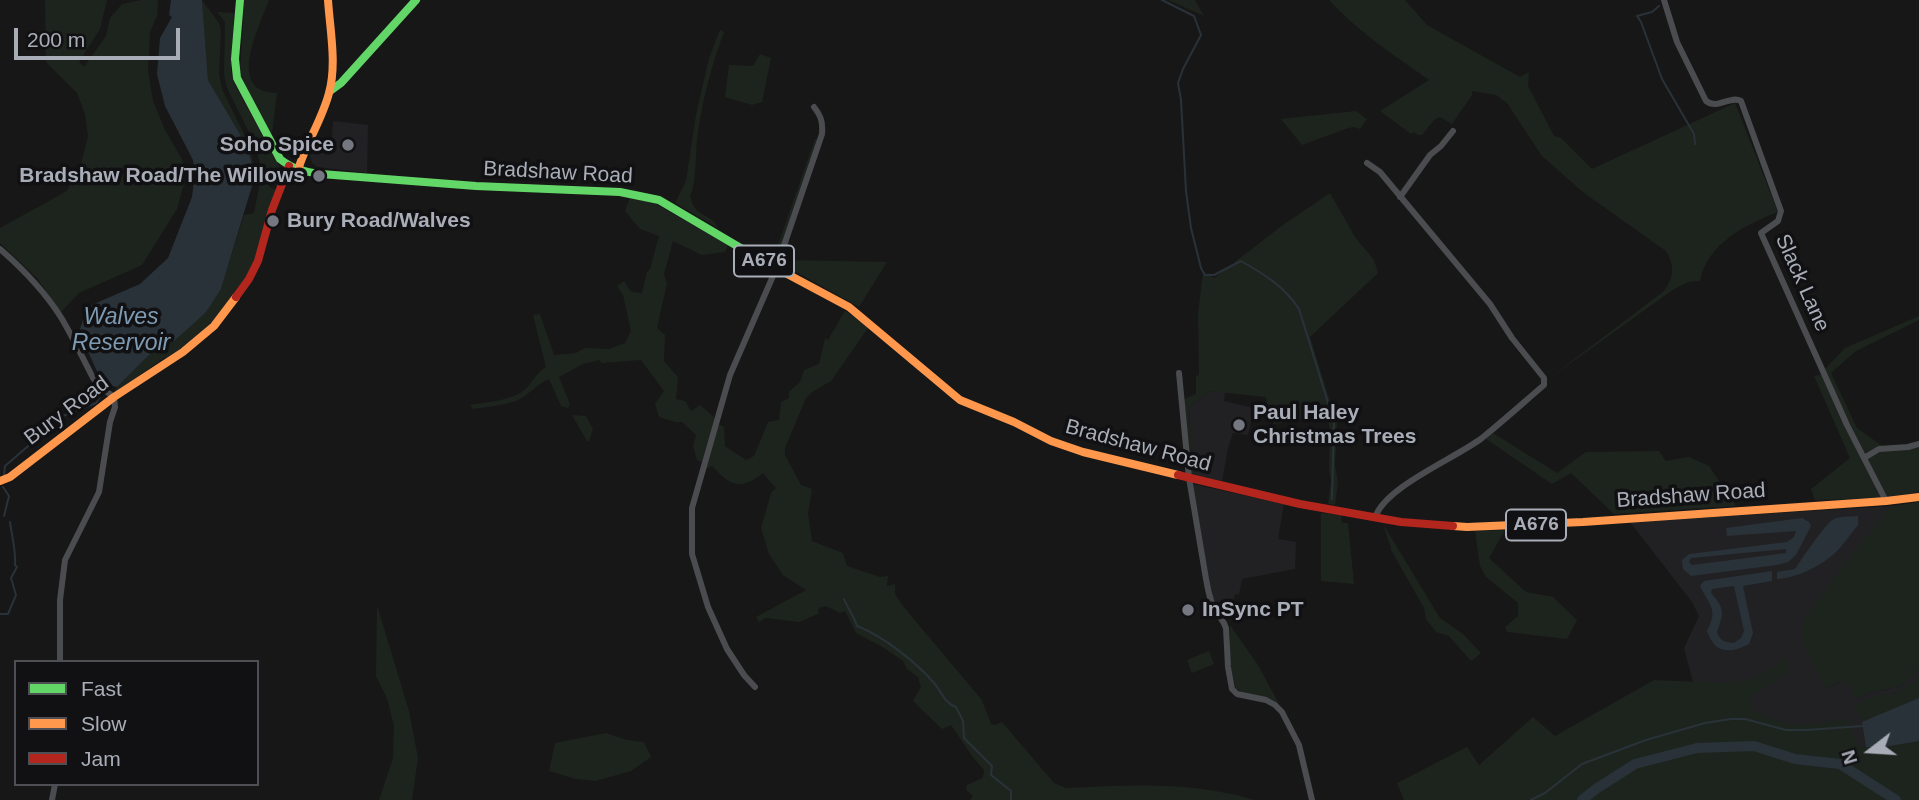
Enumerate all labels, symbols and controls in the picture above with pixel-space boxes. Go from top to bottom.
scale bar [18,14,184,58]
text: 200 m [27,28,85,51]
place label: Soho Spice [220,132,334,158]
marker: Soho Spice [340,137,356,153]
street label: Bradshaw Road [483,157,633,189]
place label: Bradshaw Road/The Willows [19,163,305,189]
marker: Bradshaw Road/The Willows [311,168,327,184]
place label: Bury Road/Walves [287,208,471,234]
marker: Bury Road/Walves [265,213,281,229]
street label: Slack Lane [1769,230,1835,336]
road number: A676 [734,246,794,276]
water label: Walves Reservoir [72,304,170,358]
street label: Bury Road [20,371,114,451]
place label: Paul Haley Christmas Trees [1253,400,1416,450]
street label: Bradshaw Road [1063,414,1213,478]
marker: Paul Haley Christmas Trees [1231,417,1247,433]
street label: Bradshaw Road [1616,478,1766,514]
road number: A676 [1506,510,1566,540]
place label: InSync PT [1202,597,1304,623]
marker: InSync PT [1180,602,1196,618]
legend [14,660,259,786]
text: Fast [81,677,122,700]
text: Slow [81,712,127,735]
north arrow [1835,716,1905,786]
text: Jam [81,747,121,770]
text: N [1837,748,1861,767]

